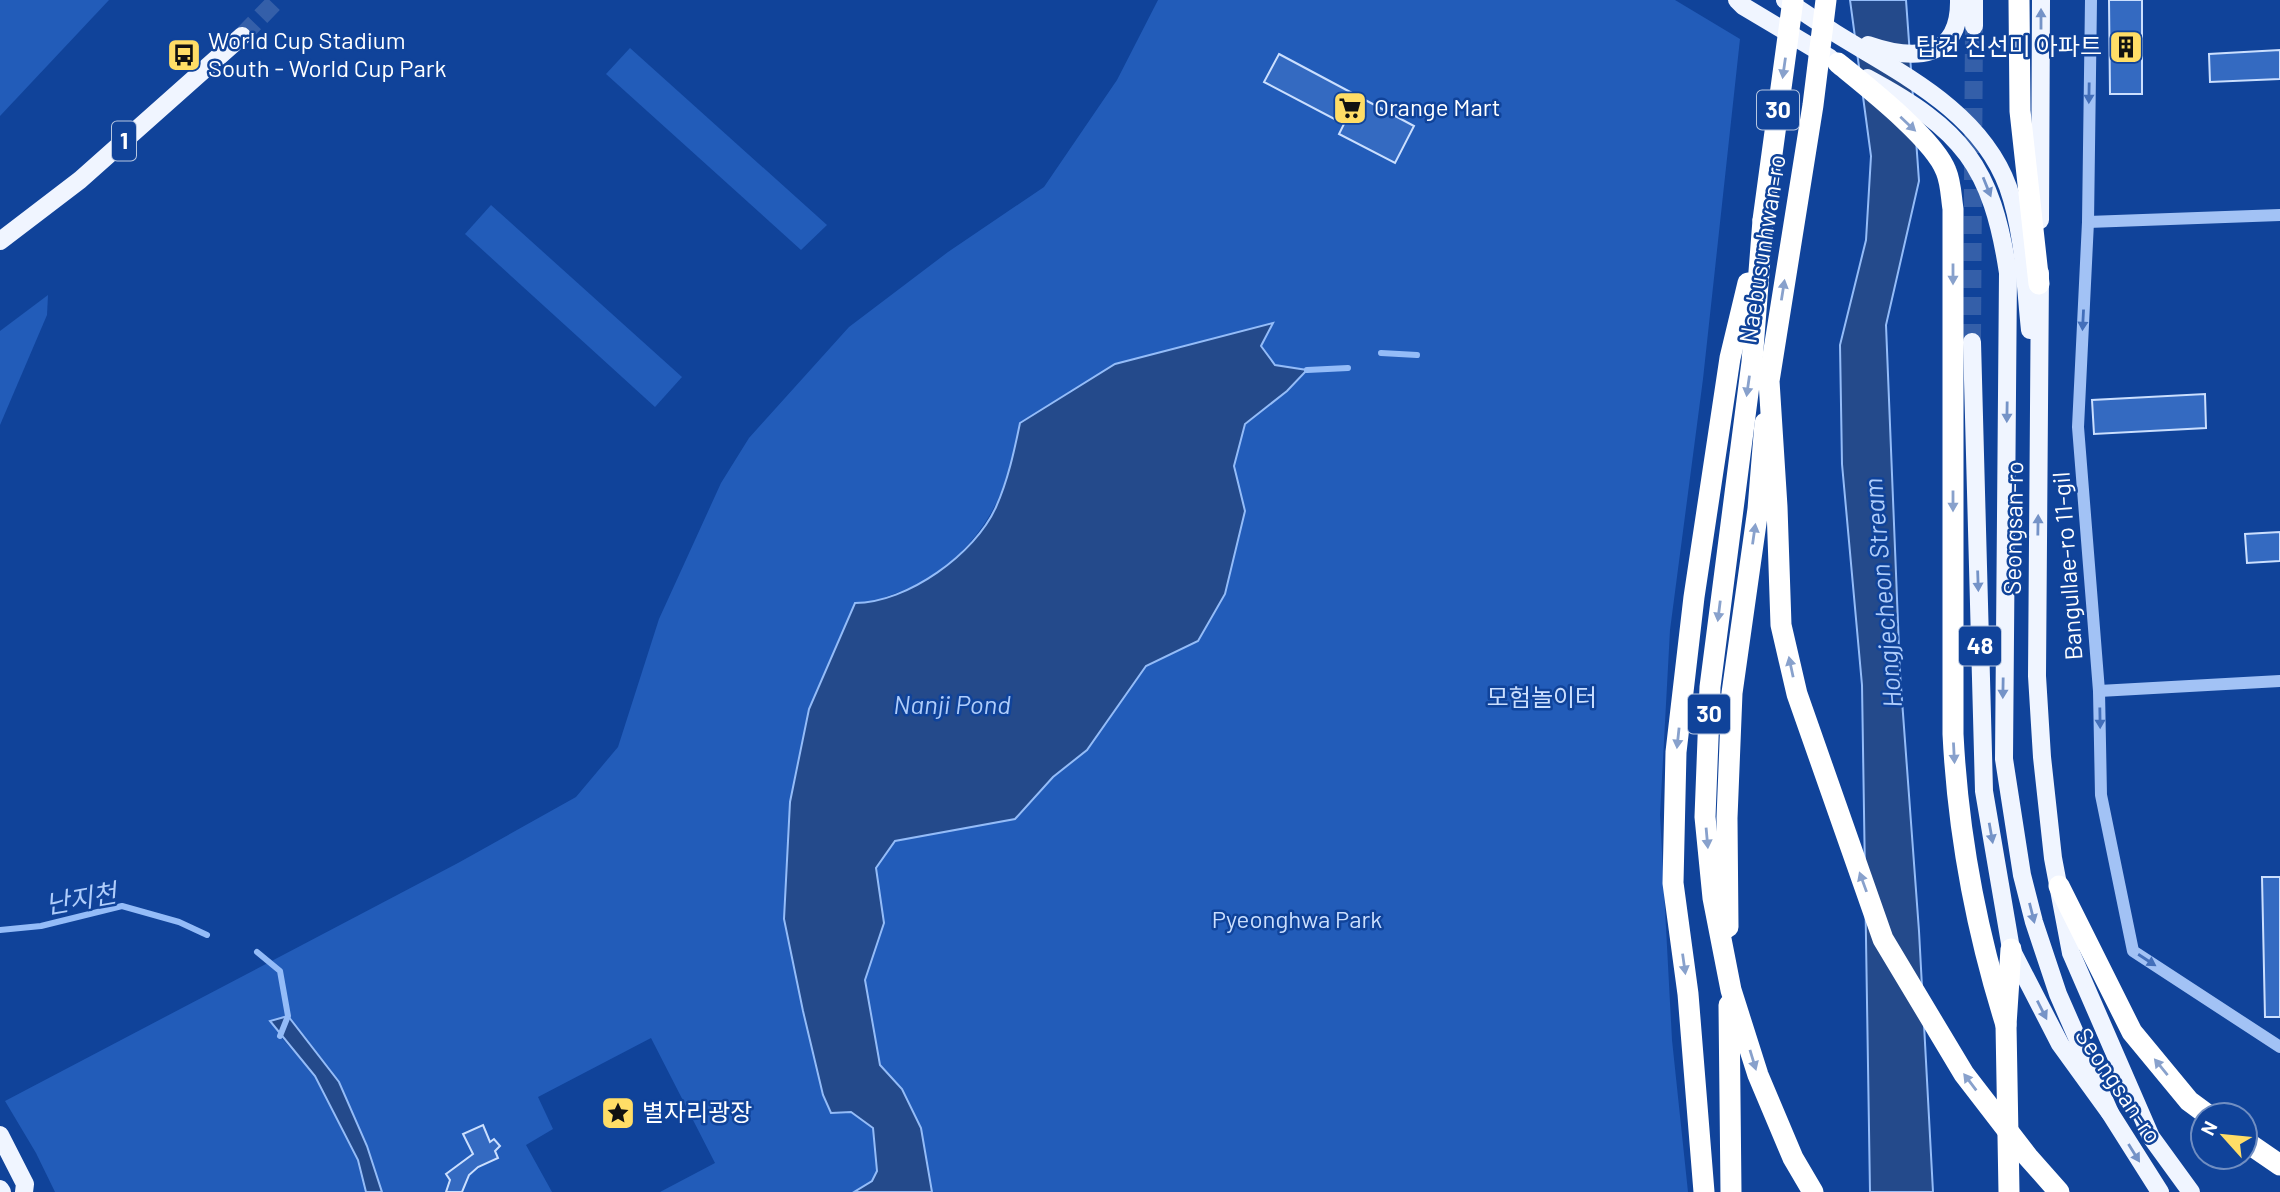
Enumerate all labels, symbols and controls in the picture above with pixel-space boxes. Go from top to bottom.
one-way arrow [2035,8,2047,30]
place label: World Cup Stadium South - World Cup Park [208,25,446,82]
building icon: 탑건 진선미 아파트 [2107,28,2145,66]
place label: 탑건 진선미 아파트 [1916,31,2102,60]
bus stop icon: World Cup Stadium South - World Cup Park [165,36,203,74]
one-way arrow [1778,57,1789,79]
one-way arrow [2084,82,2095,104]
supermarket icon: Orange Mart [1331,89,1369,127]
road number: 30 [1757,90,1799,130]
place label: Orange Mart [1374,92,1500,121]
one-way arrow [1899,116,1917,132]
road number: 1 [112,122,136,160]
street label: Naebusunhwan-ro [1732,152,1791,345]
one-way arrow [1981,177,1992,198]
one-way arrow [1947,263,1959,285]
one-way arrow [1778,279,1789,301]
one-way arrow [2078,309,2089,331]
one-way arrow [1743,375,1754,397]
one-way arrow [2001,401,2012,423]
street label: Seongsan-ro [1997,461,2028,595]
street label: Bangullae-ro 11-gil [2045,471,2088,661]
water label: Hongjecheon Stream [1856,477,1907,709]
one-way arrow [1947,491,1959,513]
one-way arrow [2032,514,2043,536]
one-way arrow [1749,523,1760,545]
one-way arrow [1973,571,1984,593]
one-way arrow [1714,600,1725,622]
road number: 48 [1959,626,2001,666]
one-way arrow [1785,656,1796,678]
one-way arrow [1997,677,2009,699]
park label: 모험놀이터 [1487,682,1597,711]
water label: Nanji Pond [893,688,1011,719]
road number: 30 [1688,694,1730,734]
one-way arrow [2094,707,2105,729]
one-way arrow [1672,727,1683,749]
one-way arrow [1949,743,1960,765]
one-way arrow [1986,822,1997,844]
one-way arrow [1702,827,1713,849]
one-way arrow [1857,872,1868,893]
water label: 난지천 [43,875,122,919]
one-way arrow [2027,902,2038,924]
park label: Pyeonghwa Park [1212,904,1382,933]
one-way arrow [2137,953,2157,966]
one-way arrow [1679,954,1690,976]
one-way arrow [2036,1000,2048,1020]
street label: Seongsan-ro [2070,1022,2169,1148]
one-way arrow [1749,1050,1759,1071]
one-way arrow [2153,1058,2168,1076]
one-way arrow [1963,1073,1977,1091]
place icon: 별자리광장 [599,1094,637,1132]
place label: 별자리광장 [642,1097,752,1126]
north arrow [2189,1101,2259,1171]
text: N [2195,1117,2222,1139]
one-way arrow [2128,1144,2141,1163]

